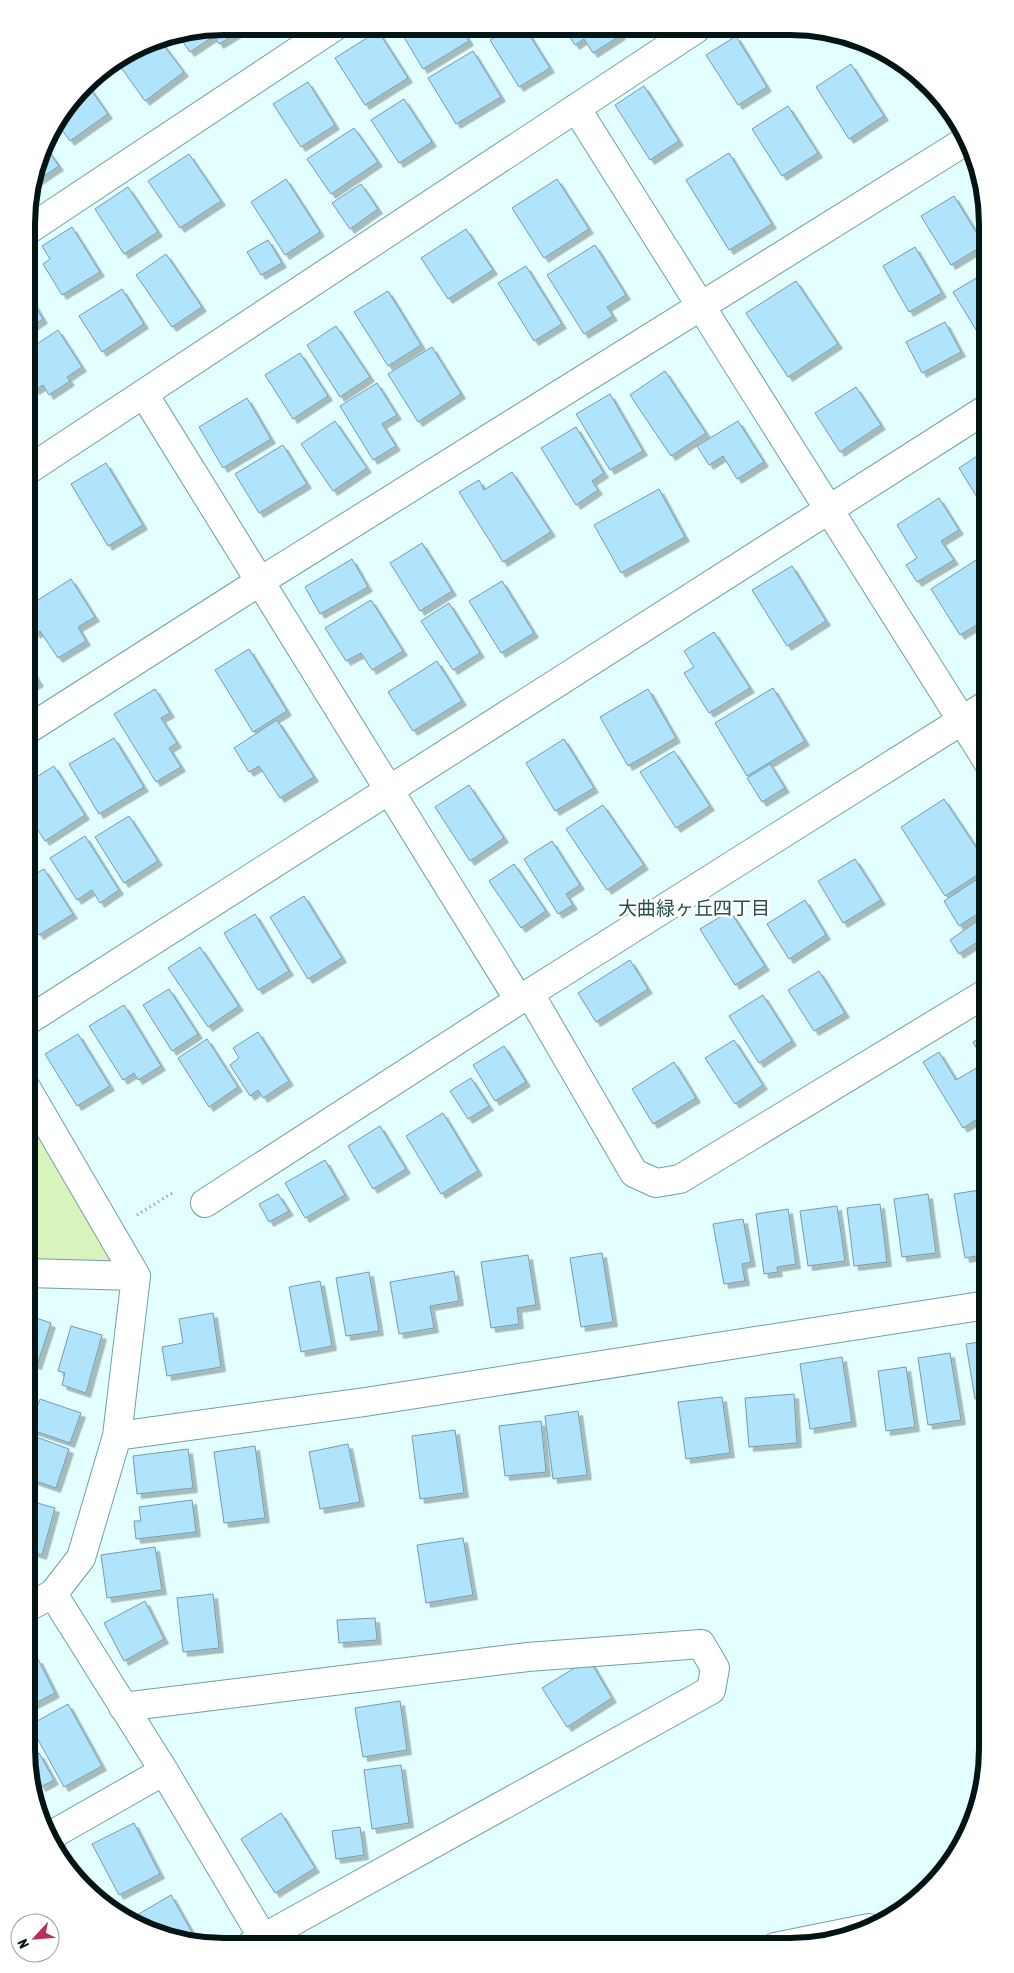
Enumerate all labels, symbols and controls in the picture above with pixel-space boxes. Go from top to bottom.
district label: 大曲緑ヶ丘四丁目 [618,897,770,919]
north arrow [10,1913,60,1963]
text: N [14,1936,32,1951]

